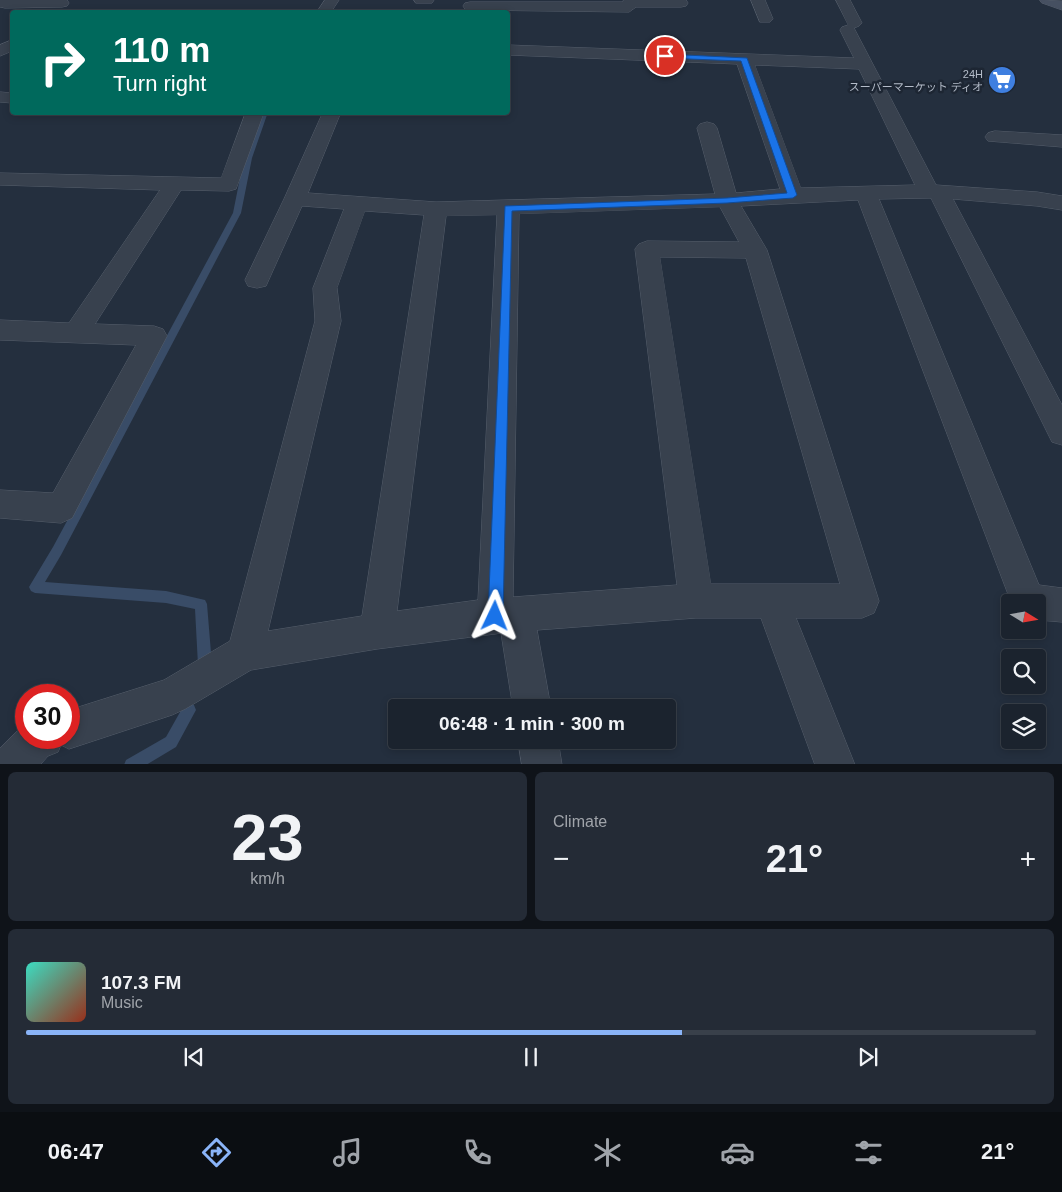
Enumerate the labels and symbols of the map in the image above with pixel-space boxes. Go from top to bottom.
pin [644,35,686,77]
supermarket icon: 24H スーパーマーケット ディオ [987,65,1017,95]
place label: 24H スーパーマーケット ディオ [849,68,983,93]
position arrow [468,589,520,641]
north arrow [1001,594,1046,639]
speed limit sign: 30 [15,684,80,749]

